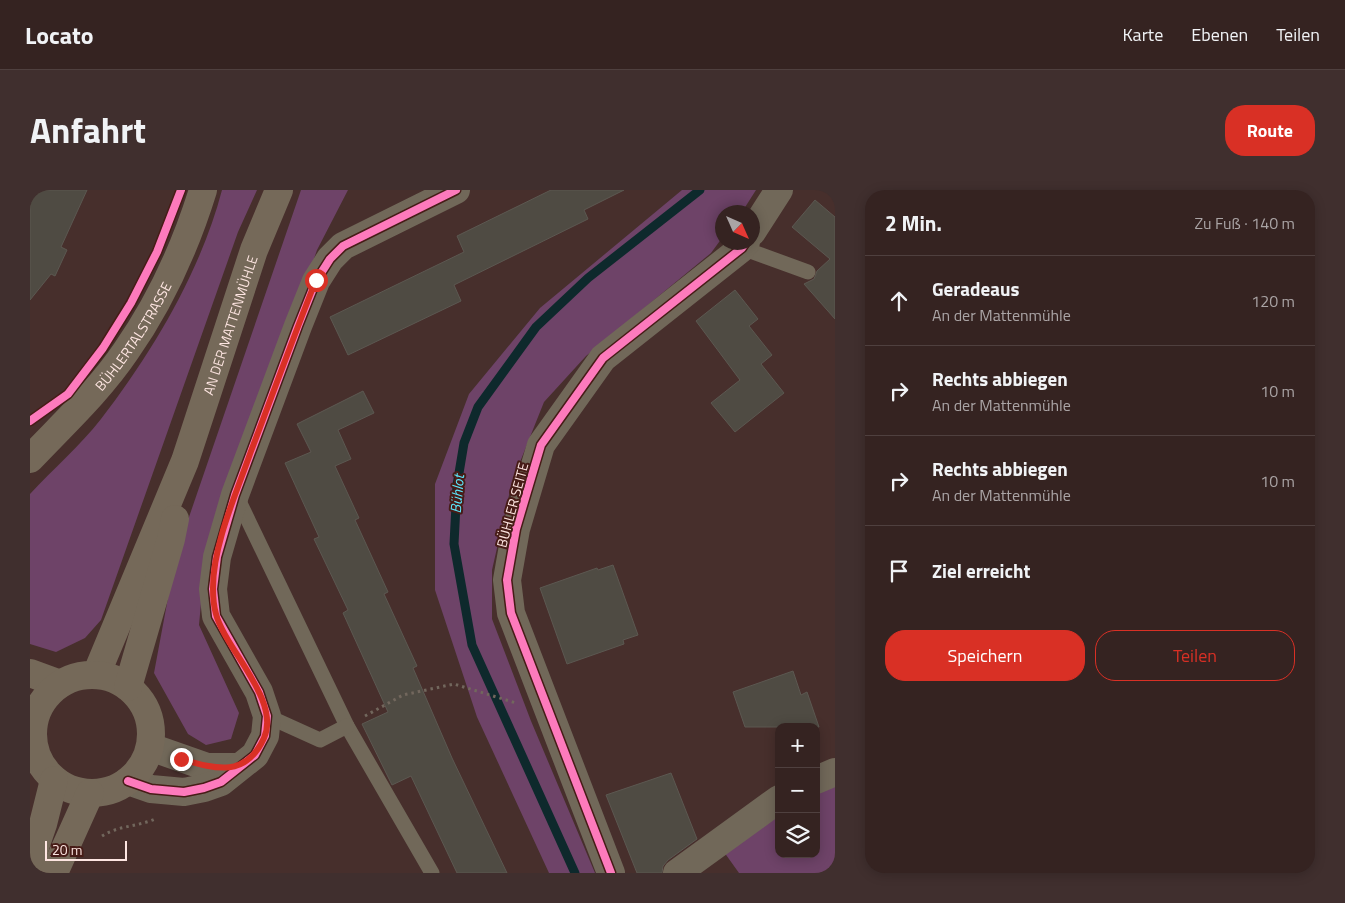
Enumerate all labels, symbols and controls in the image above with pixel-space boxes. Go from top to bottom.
text: Locato [25,17,94,53]
text: Karte [1122,21,1163,48]
text: Ebenen [1191,21,1248,48]
text: Teilen [1276,21,1320,48]
text: Anfahrt [30,103,146,157]
button: Route [1225,105,1315,156]
north arrow [715,205,760,250]
text: 2 Min. [885,207,942,239]
text: Zu Fuß · 140 m [1194,211,1295,235]
street label: AN DER MATTENMÜHLE [197,252,262,397]
route start [305,269,328,292]
text: Geradeaus [932,274,1019,303]
street label: BÜHLERTALSTRASSE [89,278,176,395]
icon: ahead [885,287,913,315]
text: 120 m [1251,289,1295,313]
text: An der Mattenmühle [932,303,1071,327]
text: Rechts abbiegen [932,364,1068,393]
icon: right [885,377,913,405]
text: 10 m [1260,379,1295,403]
text: An der Mattenmühle [932,393,1071,417]
text: Rechts abbiegen [932,454,1068,483]
street label: BÜHLER SEITE [491,460,533,550]
icon: right [885,467,913,495]
text: 10 m [1260,469,1295,493]
water label: Bühlot [444,471,470,514]
text: An der Mattenmühle [932,483,1071,507]
text: Ziel erreicht [932,556,1030,585]
icon: arrive [885,557,913,585]
button: Speichern [885,630,1085,681]
button: Teilen [1095,630,1295,681]
map controls [775,723,820,858]
button: + [775,723,820,768]
route end [170,748,193,771]
button: − [775,768,820,813]
button: layers [775,813,820,858]
scale bar [45,838,128,861]
text: 20 m [52,839,82,860]

